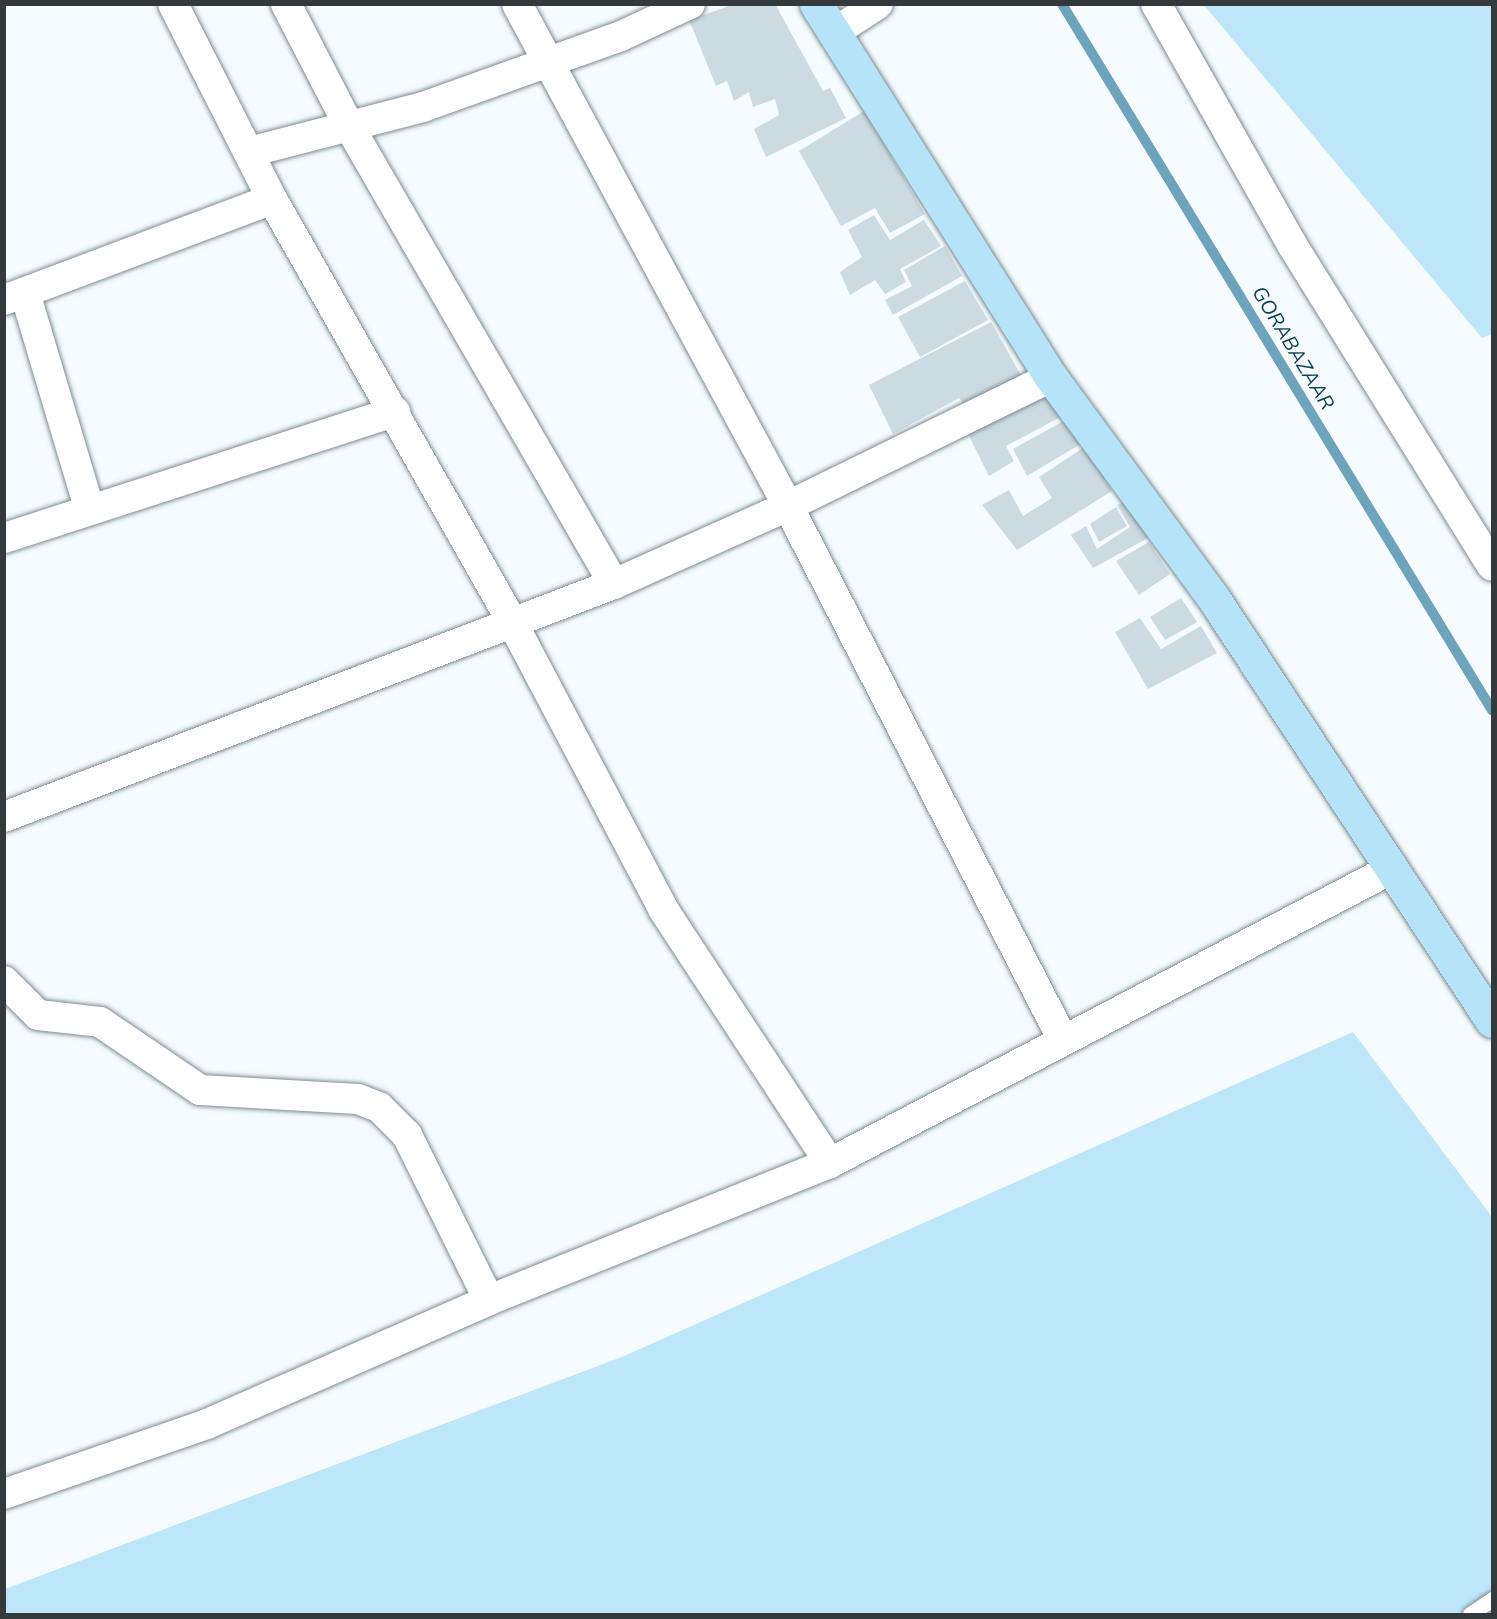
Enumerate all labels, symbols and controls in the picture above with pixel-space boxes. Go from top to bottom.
water label: GORABAZAAR [1247,282,1339,414]

